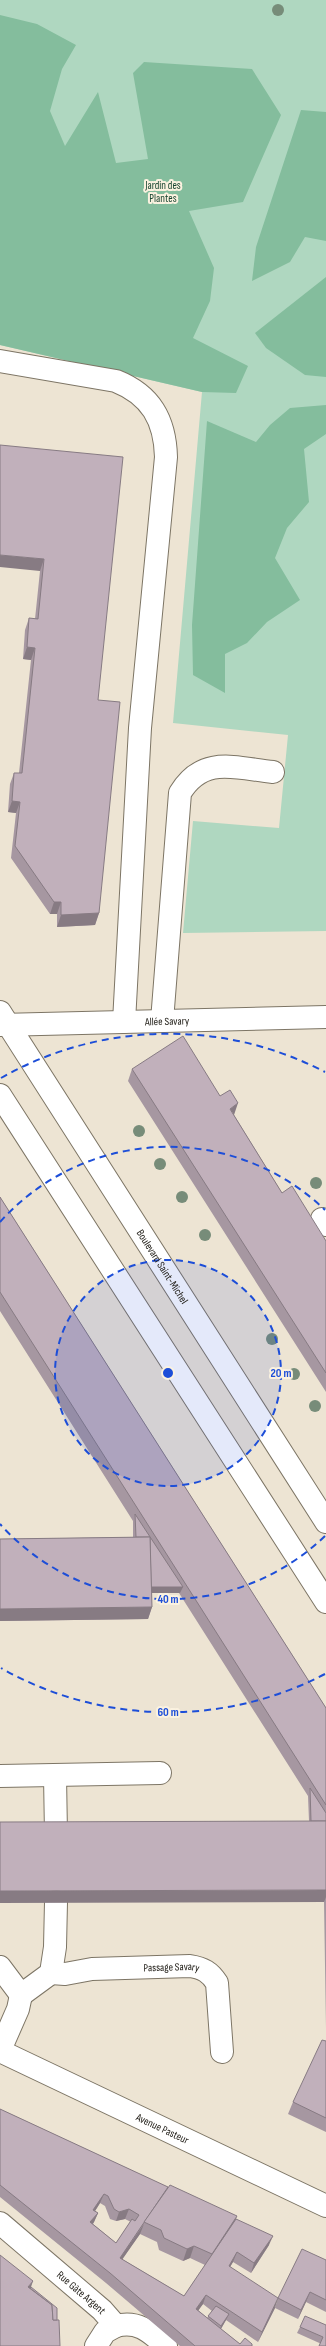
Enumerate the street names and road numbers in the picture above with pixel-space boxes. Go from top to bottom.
street label: Allée Savary [144,1014,190,1028]
street label: Boulevard Saint-Michel [134,1227,191,1306]
street label: Passage Savary [143,1959,202,1975]
street label: Avenue Pasteur [133,2110,191,2146]
street label: Rue Gâte Argent [54,2268,109,2317]

